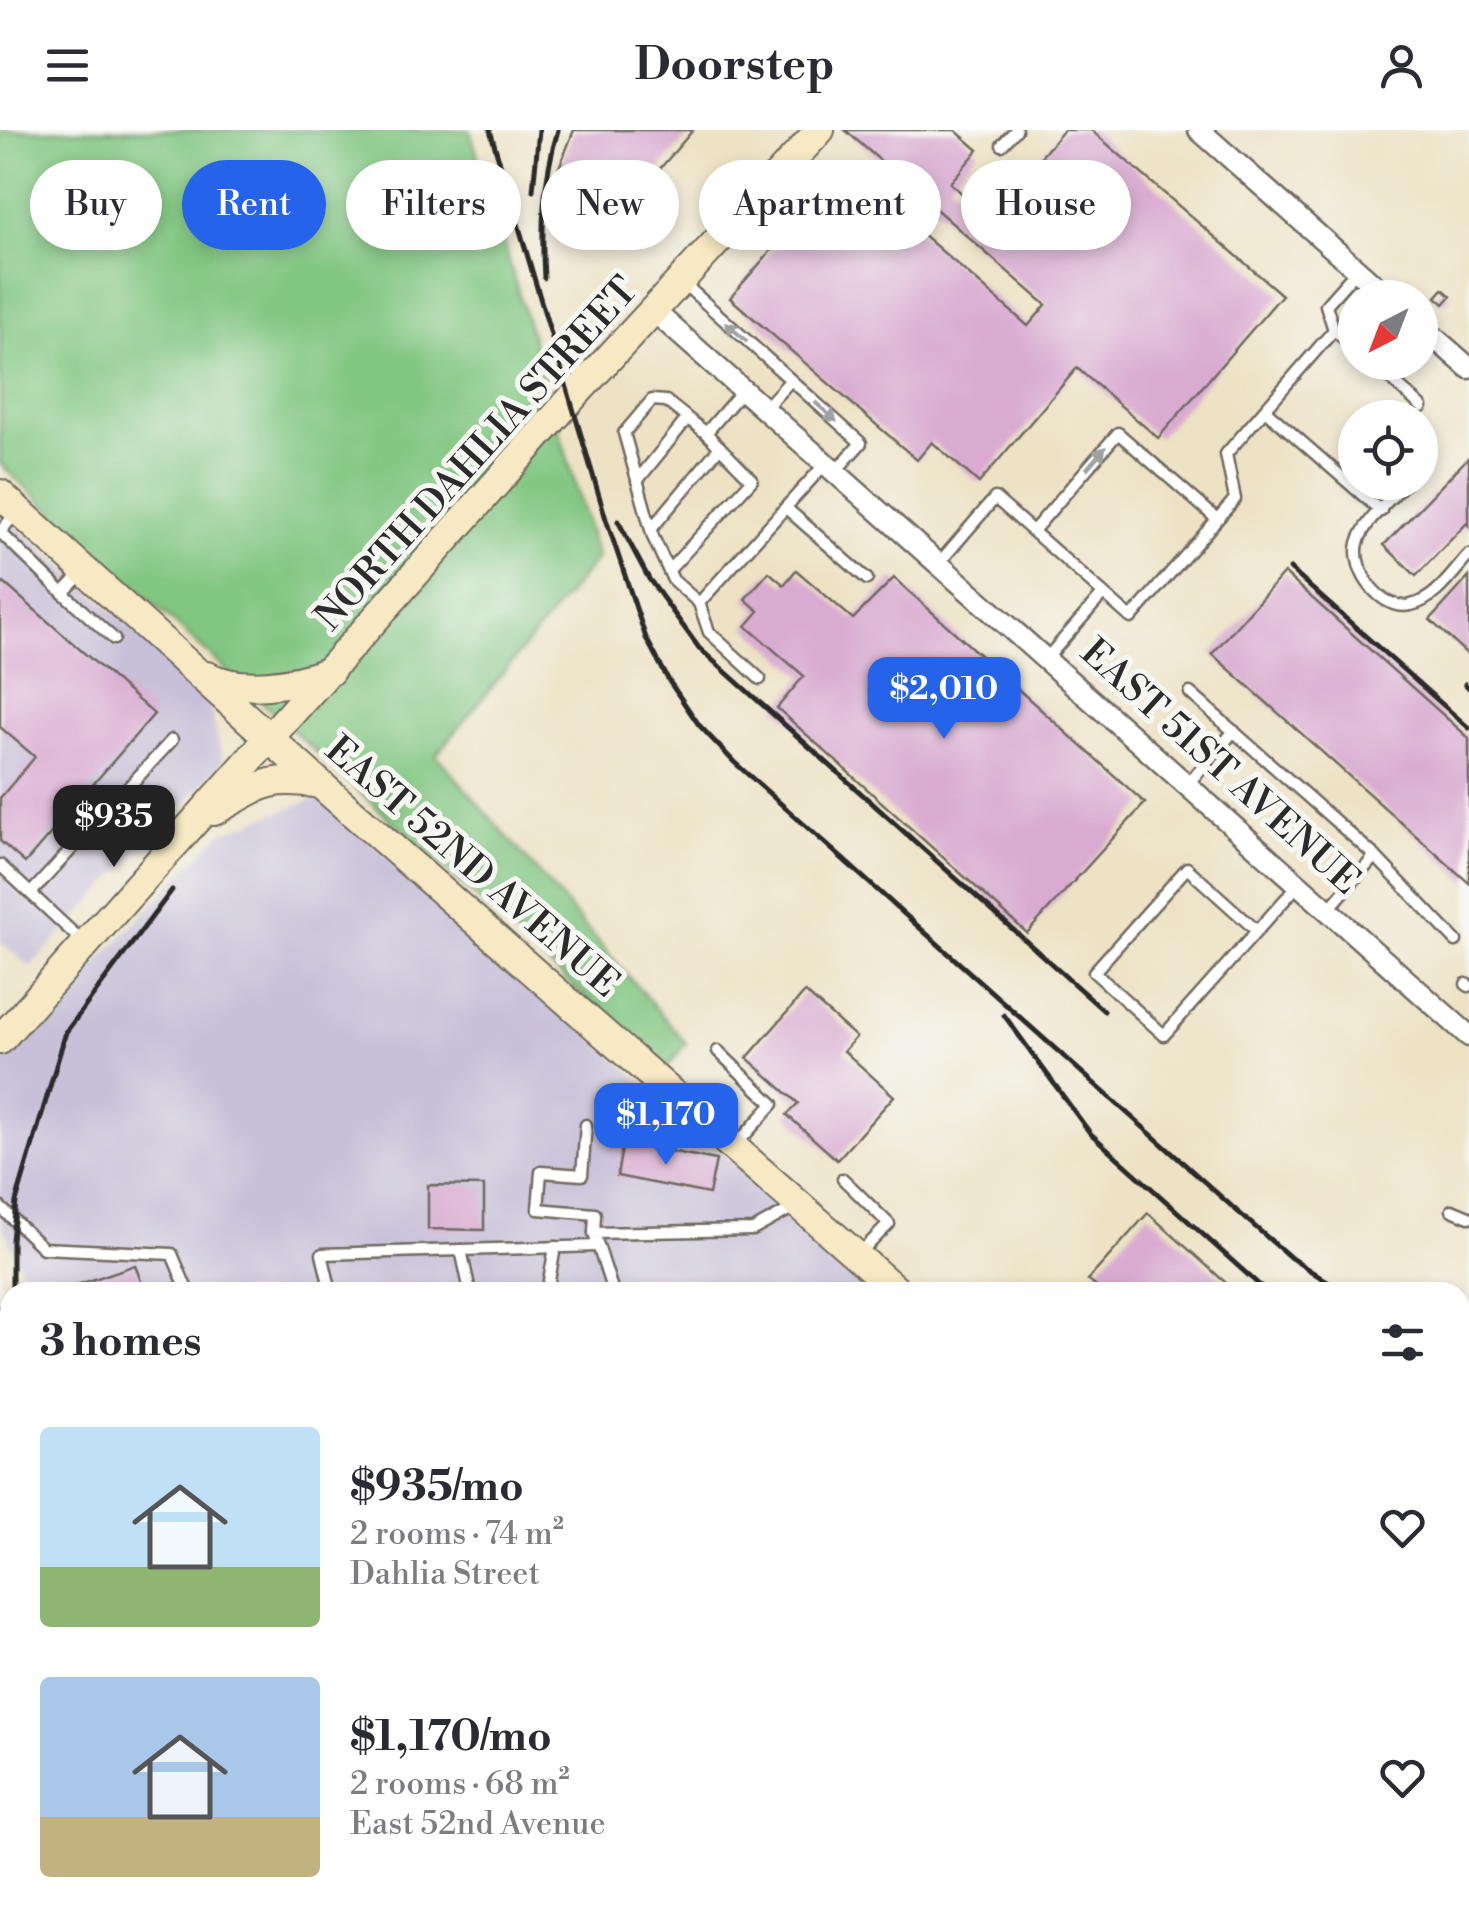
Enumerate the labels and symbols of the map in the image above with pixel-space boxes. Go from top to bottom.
street label: NORTH DAHLIA STREET [306,268,648,640]
north arrow [1338,280,1438,380]
one-way arrow [724,321,749,343]
one-way arrow [813,401,838,423]
one-way arrow [1085,446,1107,471]
street label: EAST 51ST AVENUE [1071,629,1369,905]
pin: $2,010 [863,657,1025,742]
street label: EAST 52ND AVENUE [315,726,629,1008]
pin: $935 [55,785,173,870]
pin: $1,170 [585,1083,747,1168]

